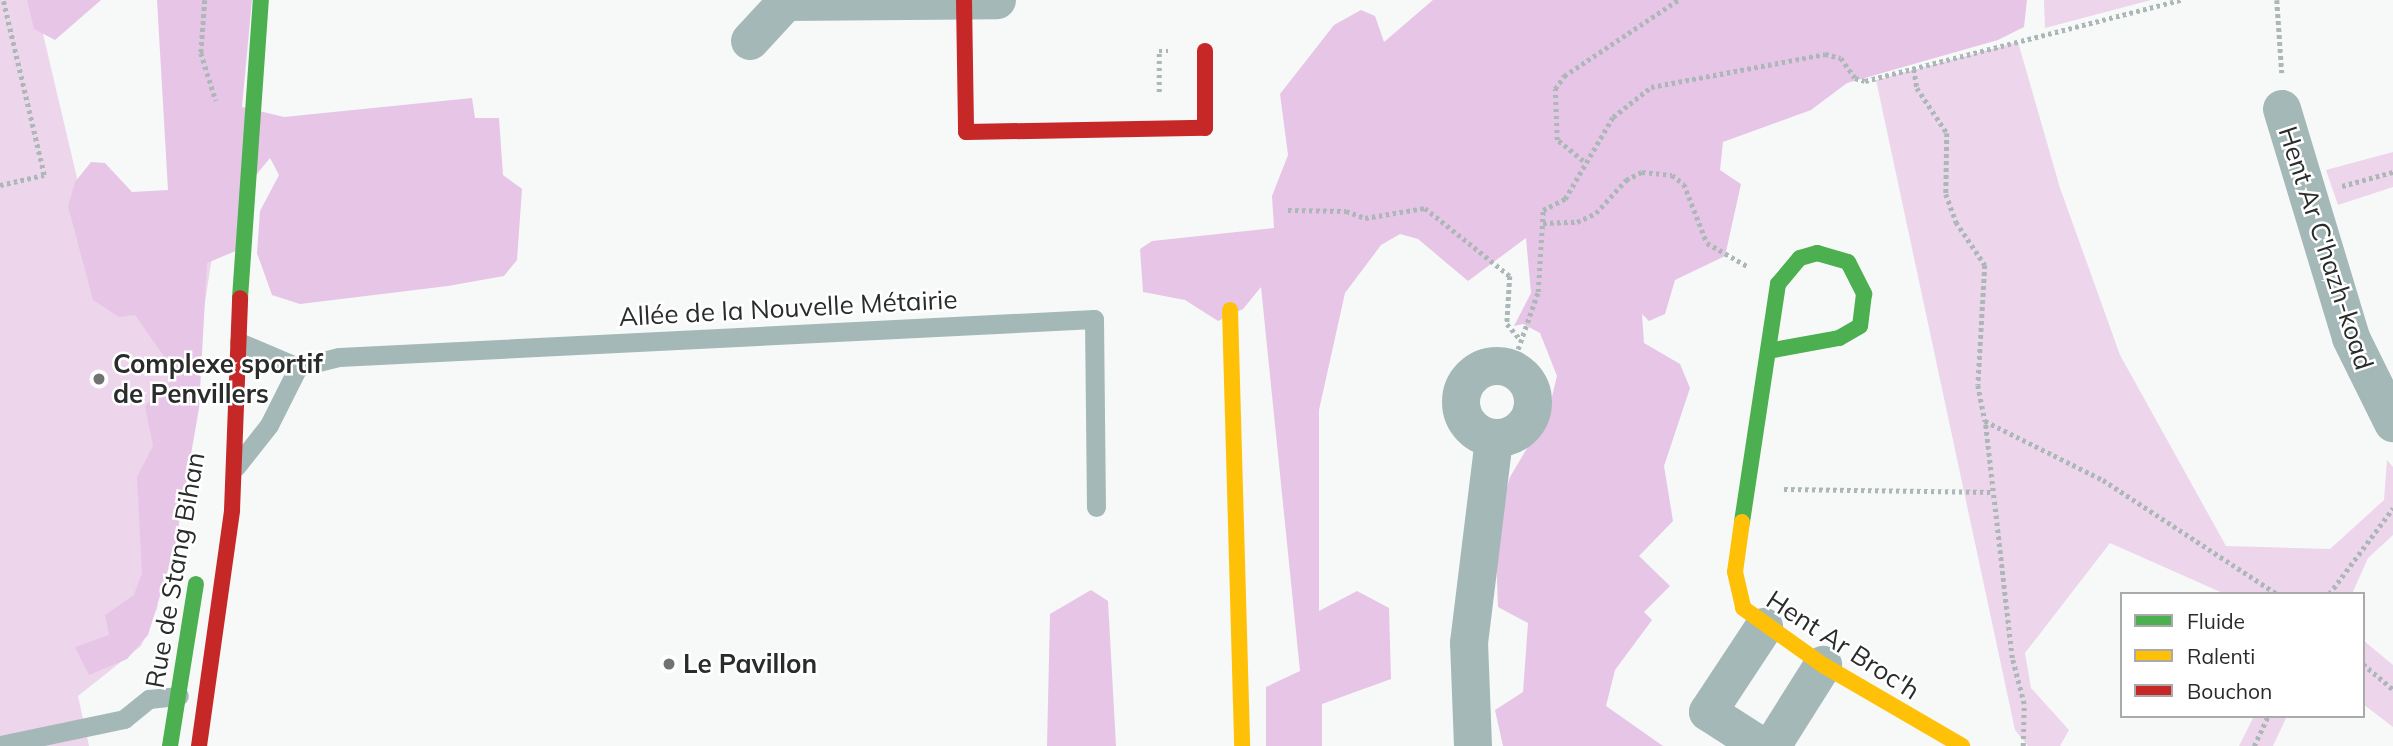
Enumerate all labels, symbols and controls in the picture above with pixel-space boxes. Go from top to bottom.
street label: Hent Ar C'hazh-koad [2272,122,2380,374]
street label: Allée de la Nouvelle Métairie [618,284,958,332]
place label: Complexe sportif de Penvillers [113,348,323,410]
marker: Complexe sportif de Penvillers [91,371,107,387]
street label: Rue de Stang Bihan [139,450,211,690]
street label: Hent Ar Broc'h [1761,584,1925,706]
legend [2120,592,2365,718]
text: Fluide [2187,608,2245,634]
text: Ralenti [2187,643,2255,669]
place label: Le Pavillon [683,648,817,680]
marker: Le Pavillon [661,656,677,672]
text: Bouchon [2187,678,2272,704]

